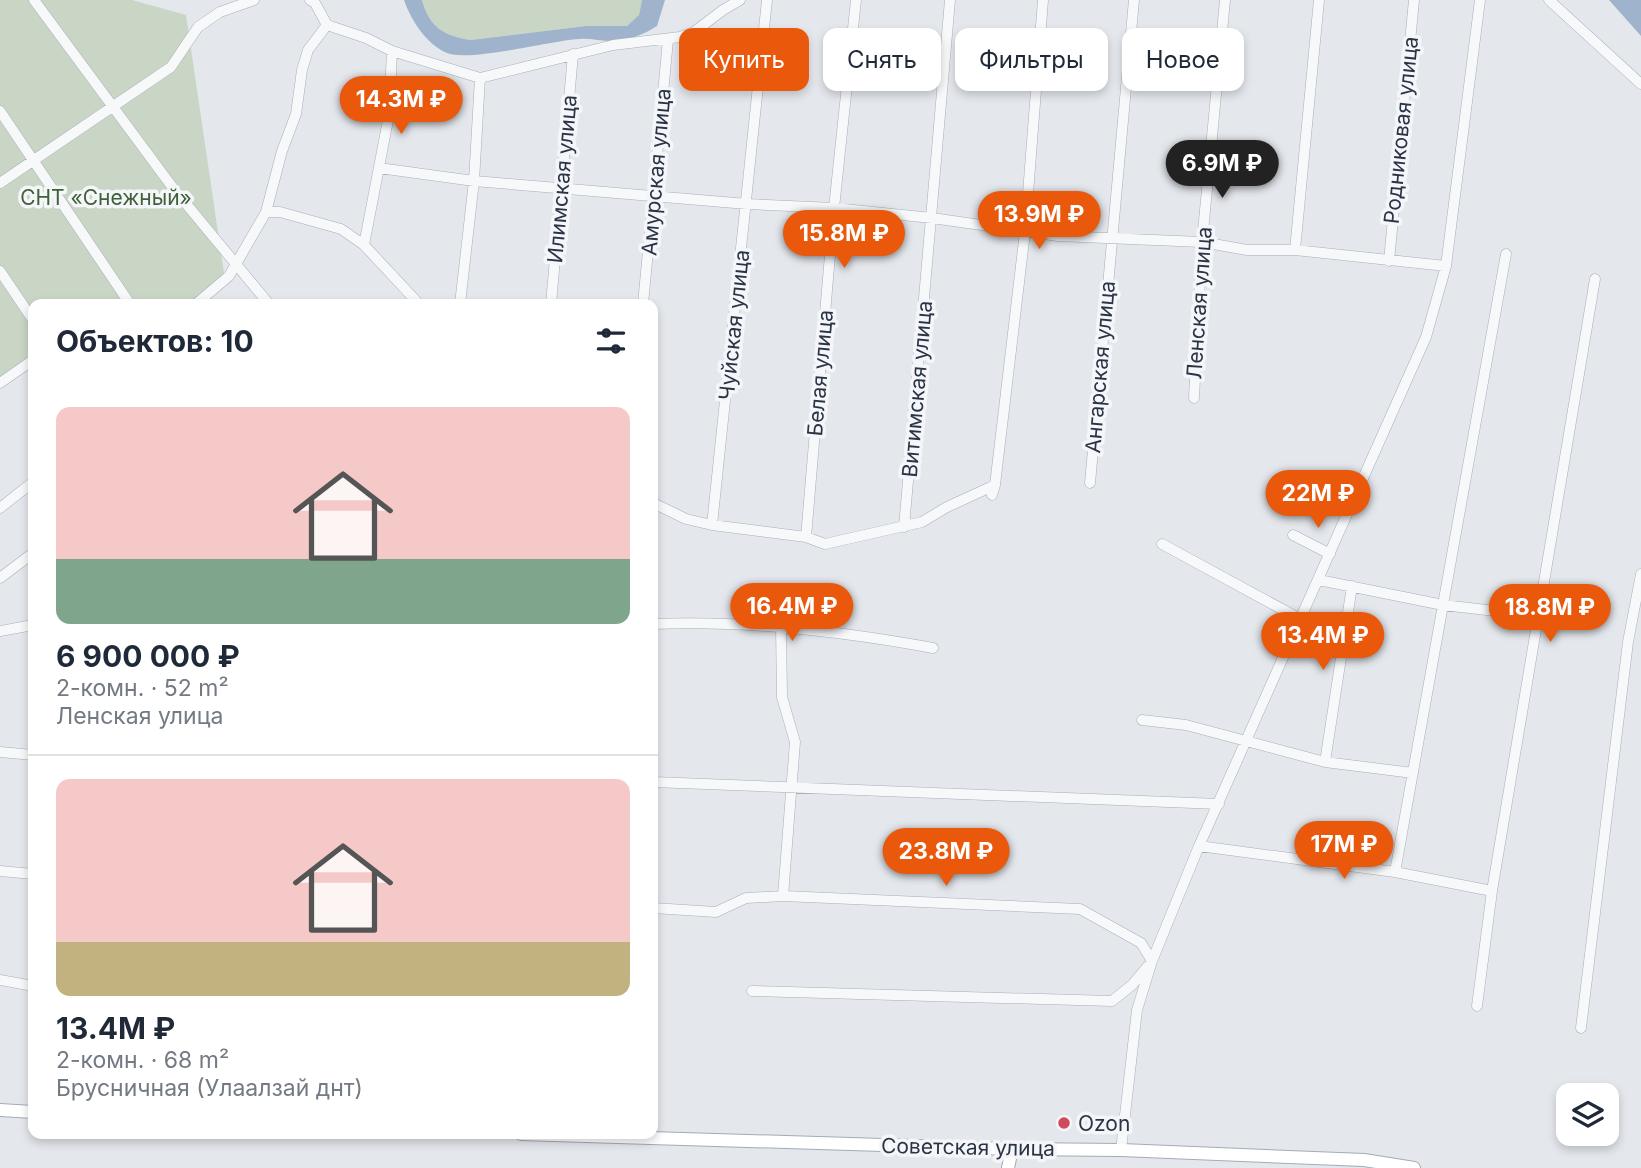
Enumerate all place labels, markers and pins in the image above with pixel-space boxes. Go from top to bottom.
pin: 14.3M ₽ [336,76,466,136]
pin: 6.9M ₽ [1165,140,1279,200]
pin: 13.9M ₽ [974,191,1104,251]
pin: 15.8M ₽ [779,210,909,270]
pin: 22M ₽ [1269,470,1367,530]
pin: 16.4M ₽ [727,584,857,643]
pin: 18.8M ₽ [1485,584,1615,644]
pin: 13.4M ₽ [1258,612,1388,672]
pin: 17M ₽ [1295,822,1393,881]
pin: 23.8M ₽ [881,828,1011,888]
place label: Ozon [1078,1111,1130,1136]
marker: Ozon [1056,1115,1072,1131]

